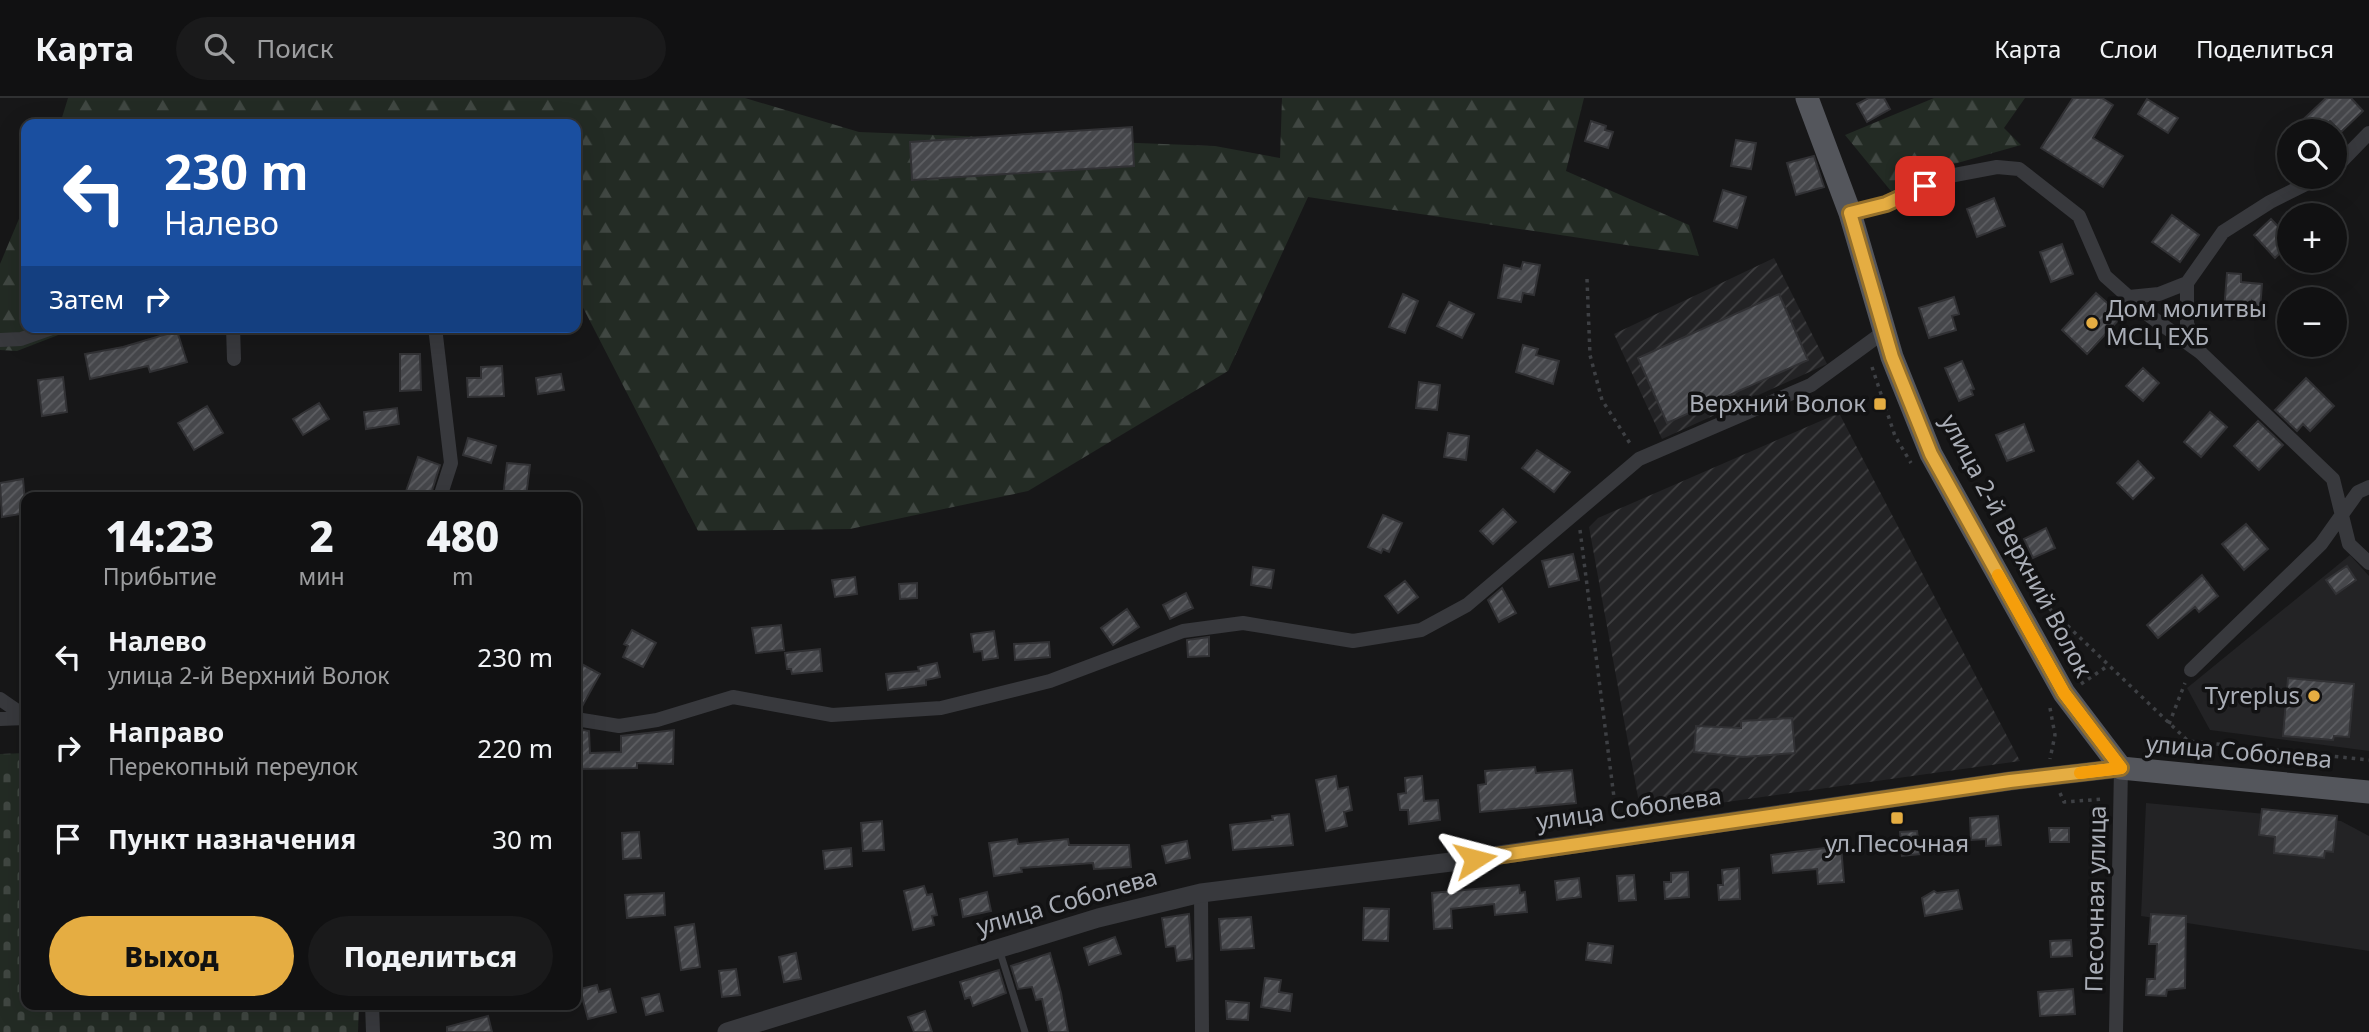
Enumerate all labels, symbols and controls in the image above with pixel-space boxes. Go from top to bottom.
search box [176,17,666,80]
text: Карта [35,26,134,71]
icon: search [200,29,238,67]
text: Поиск [256,30,333,66]
text: Карта [1994,32,2061,65]
text: Слои [2099,32,2158,65]
text: Поделиться [2196,32,2334,65]
map controls [2277,119,2347,357]
button: search [2277,119,2347,189]
text: 230 m [164,138,309,204]
icon: left [49,147,140,238]
pin [1895,156,1955,216]
icon: arrive [1906,167,1944,205]
text: Налево [164,201,279,244]
button: + [2277,203,2347,273]
icon: right [138,280,176,318]
text: Затем [49,281,124,317]
button: − [2277,287,2347,357]
place label: Дом молитвы МСЦ ЕХБ [2106,291,2267,352]
marker: Дом молитвы МСЦ ЕХБ [2084,315,2100,331]
place label: Верхний Волок [1689,386,1866,419]
marker: Верхний Волок [1872,396,1888,412]
street label: улица 2-й Верхний Волок [1934,408,2101,683]
text: 14:23 [105,507,214,564]
text: 2 [309,507,334,564]
text: 480 [426,507,499,564]
text: Прибытие [103,560,217,592]
text: мин [299,560,345,592]
text: m [452,560,474,592]
text: Налево [108,623,207,659]
icon: left [49,638,87,676]
text: 230 m [477,639,553,675]
text: улица 2-й Верхний Волок [108,659,390,691]
place label: Tyreplus [2205,678,2300,711]
marker: Tyreplus [2306,688,2322,704]
text: Направо [108,714,224,750]
street label: улица Соболева [2145,726,2334,775]
icon: right [49,729,87,767]
text: 220 m [477,730,553,766]
text: Перекопный переулок [108,750,358,782]
street label: улица Соболева [1534,778,1724,837]
street label: Песочная улица [2076,805,2113,993]
marker: ул.Песочная [1889,810,1905,826]
icon: arrive [49,820,87,858]
text: Пункт назначения [108,821,356,857]
text: 30 m [492,821,553,857]
position arrow [1438,822,1512,896]
place label: ул.Песочная [1825,826,1969,859]
street label: улица Соболева [972,859,1161,942]
button: Выход [49,916,294,996]
button: Поделиться [308,916,553,996]

